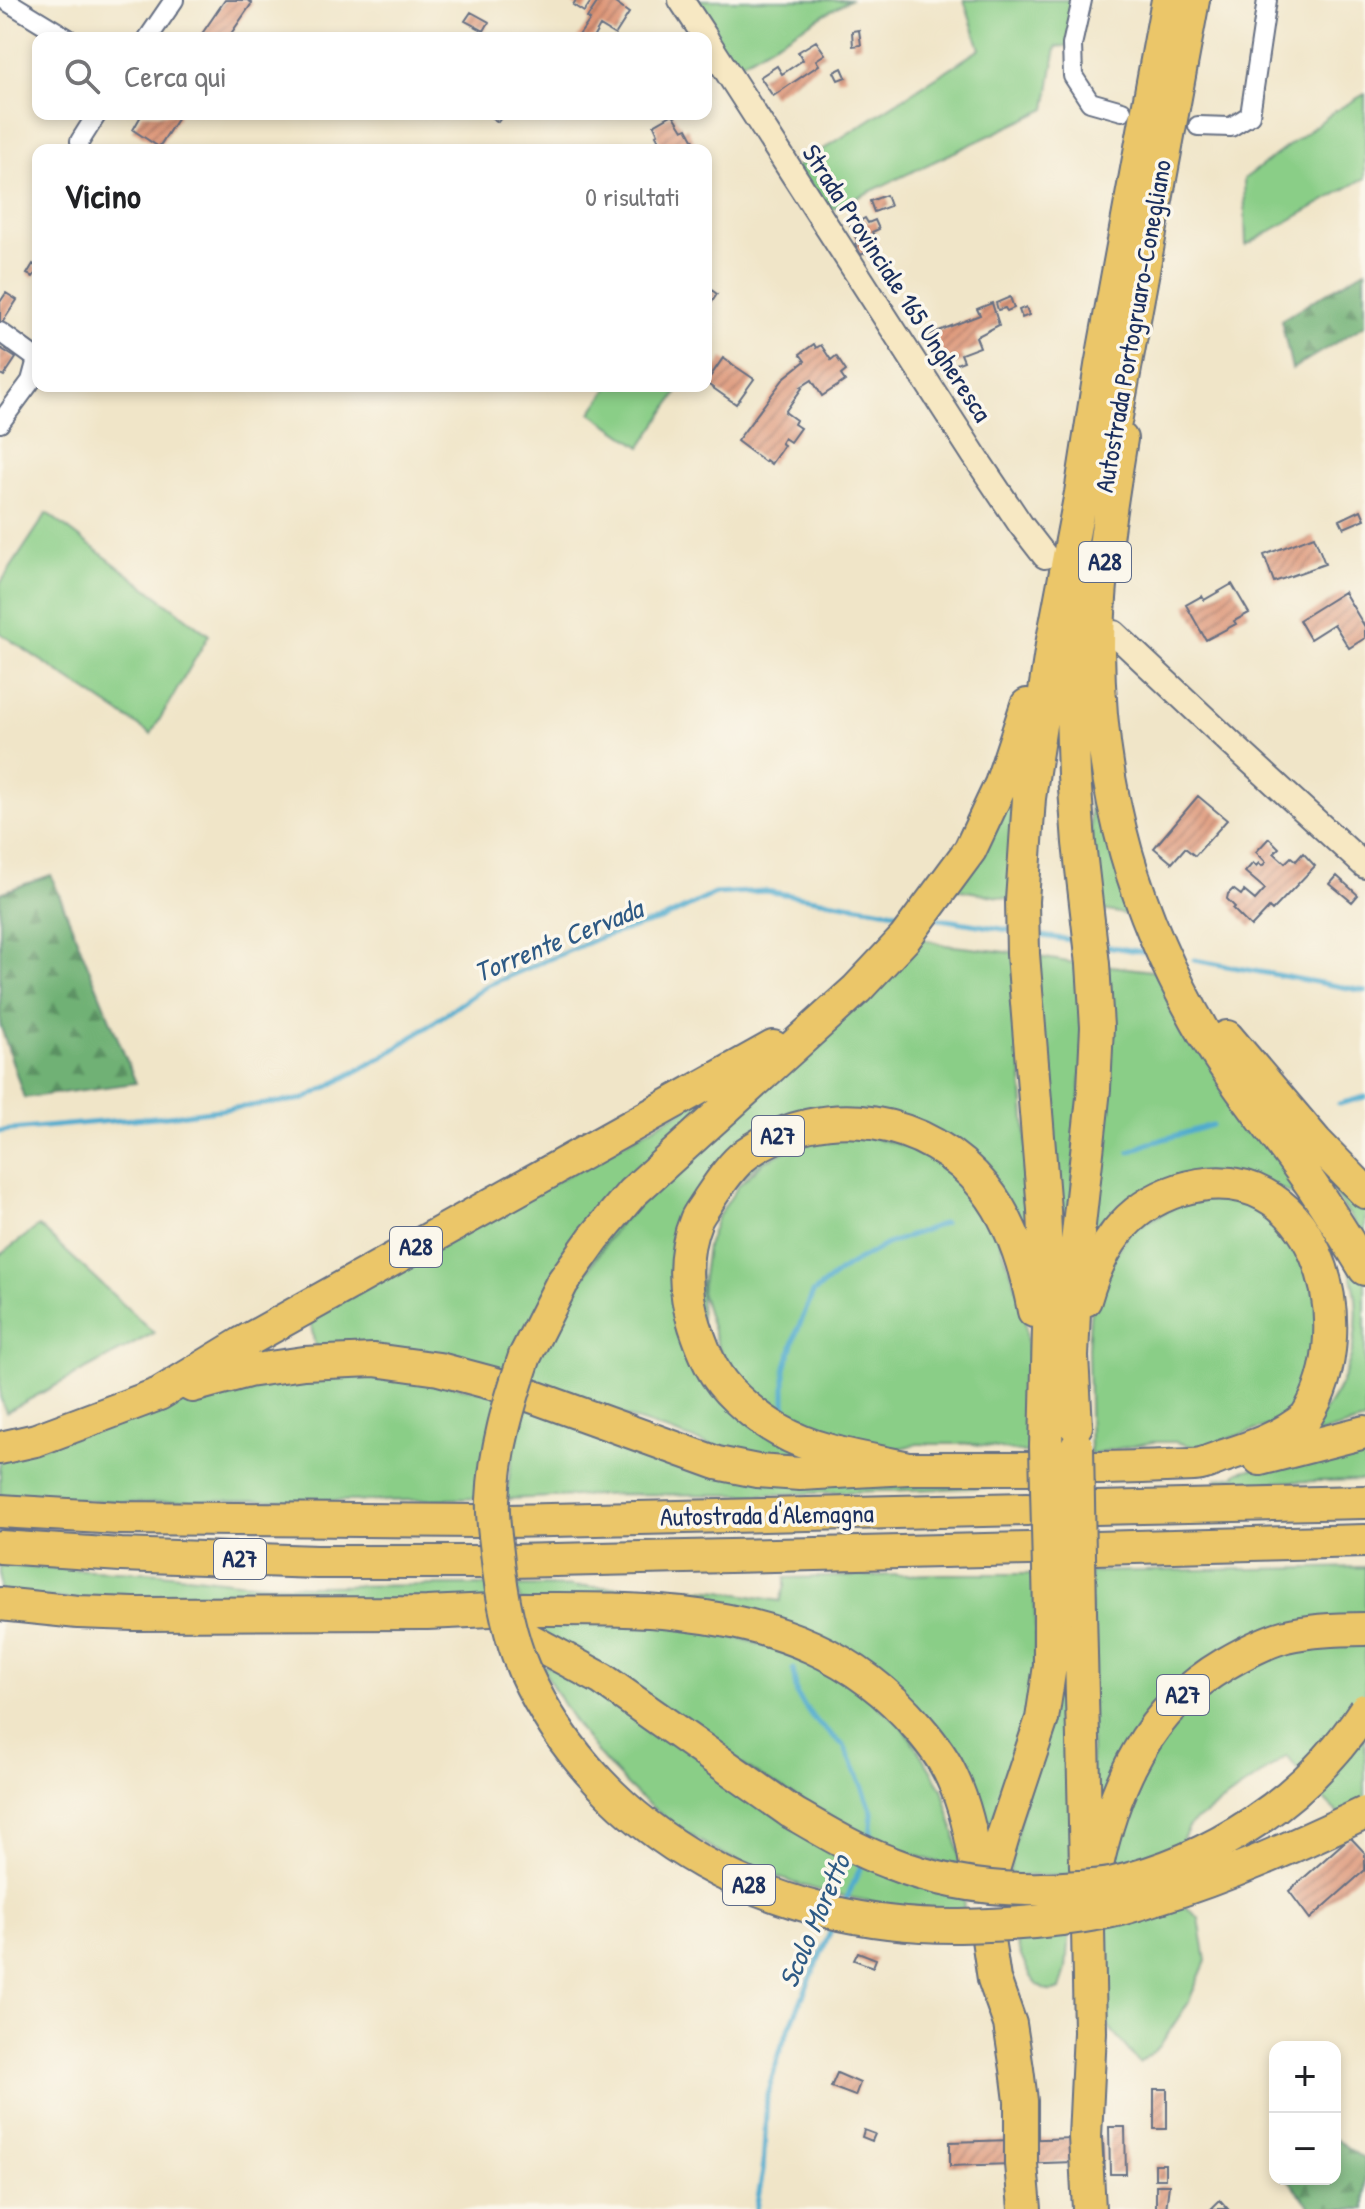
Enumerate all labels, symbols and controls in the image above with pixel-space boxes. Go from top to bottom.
search box [32,32,712,120]
icon: search [60,54,104,98]
text: Cerca qui [124,56,227,96]
street label: Strada Provinciale 165 Ungheresca [794,137,1000,428]
street label: Autostrada Portogruaro-Conegliano [1086,157,1179,495]
text: Vicino [64,173,141,219]
text: 0 risultati [585,179,680,214]
road number: A28 [1079,542,1131,582]
water label: Torrente Cervada [468,888,651,991]
road number: A27 [752,1116,804,1156]
road number: A28 [390,1227,442,1267]
street label: Autostrada d'Alemagna [660,1495,874,1534]
road number: A27 [214,1539,266,1579]
road number: A27 [1157,1675,1209,1715]
water label: Scolo Moretto [769,1847,860,1993]
road number: A28 [723,1865,775,1905]
map controls [1269,2041,1341,2185]
button: + [1269,2041,1341,2113]
button: − [1269,2113,1341,2185]

